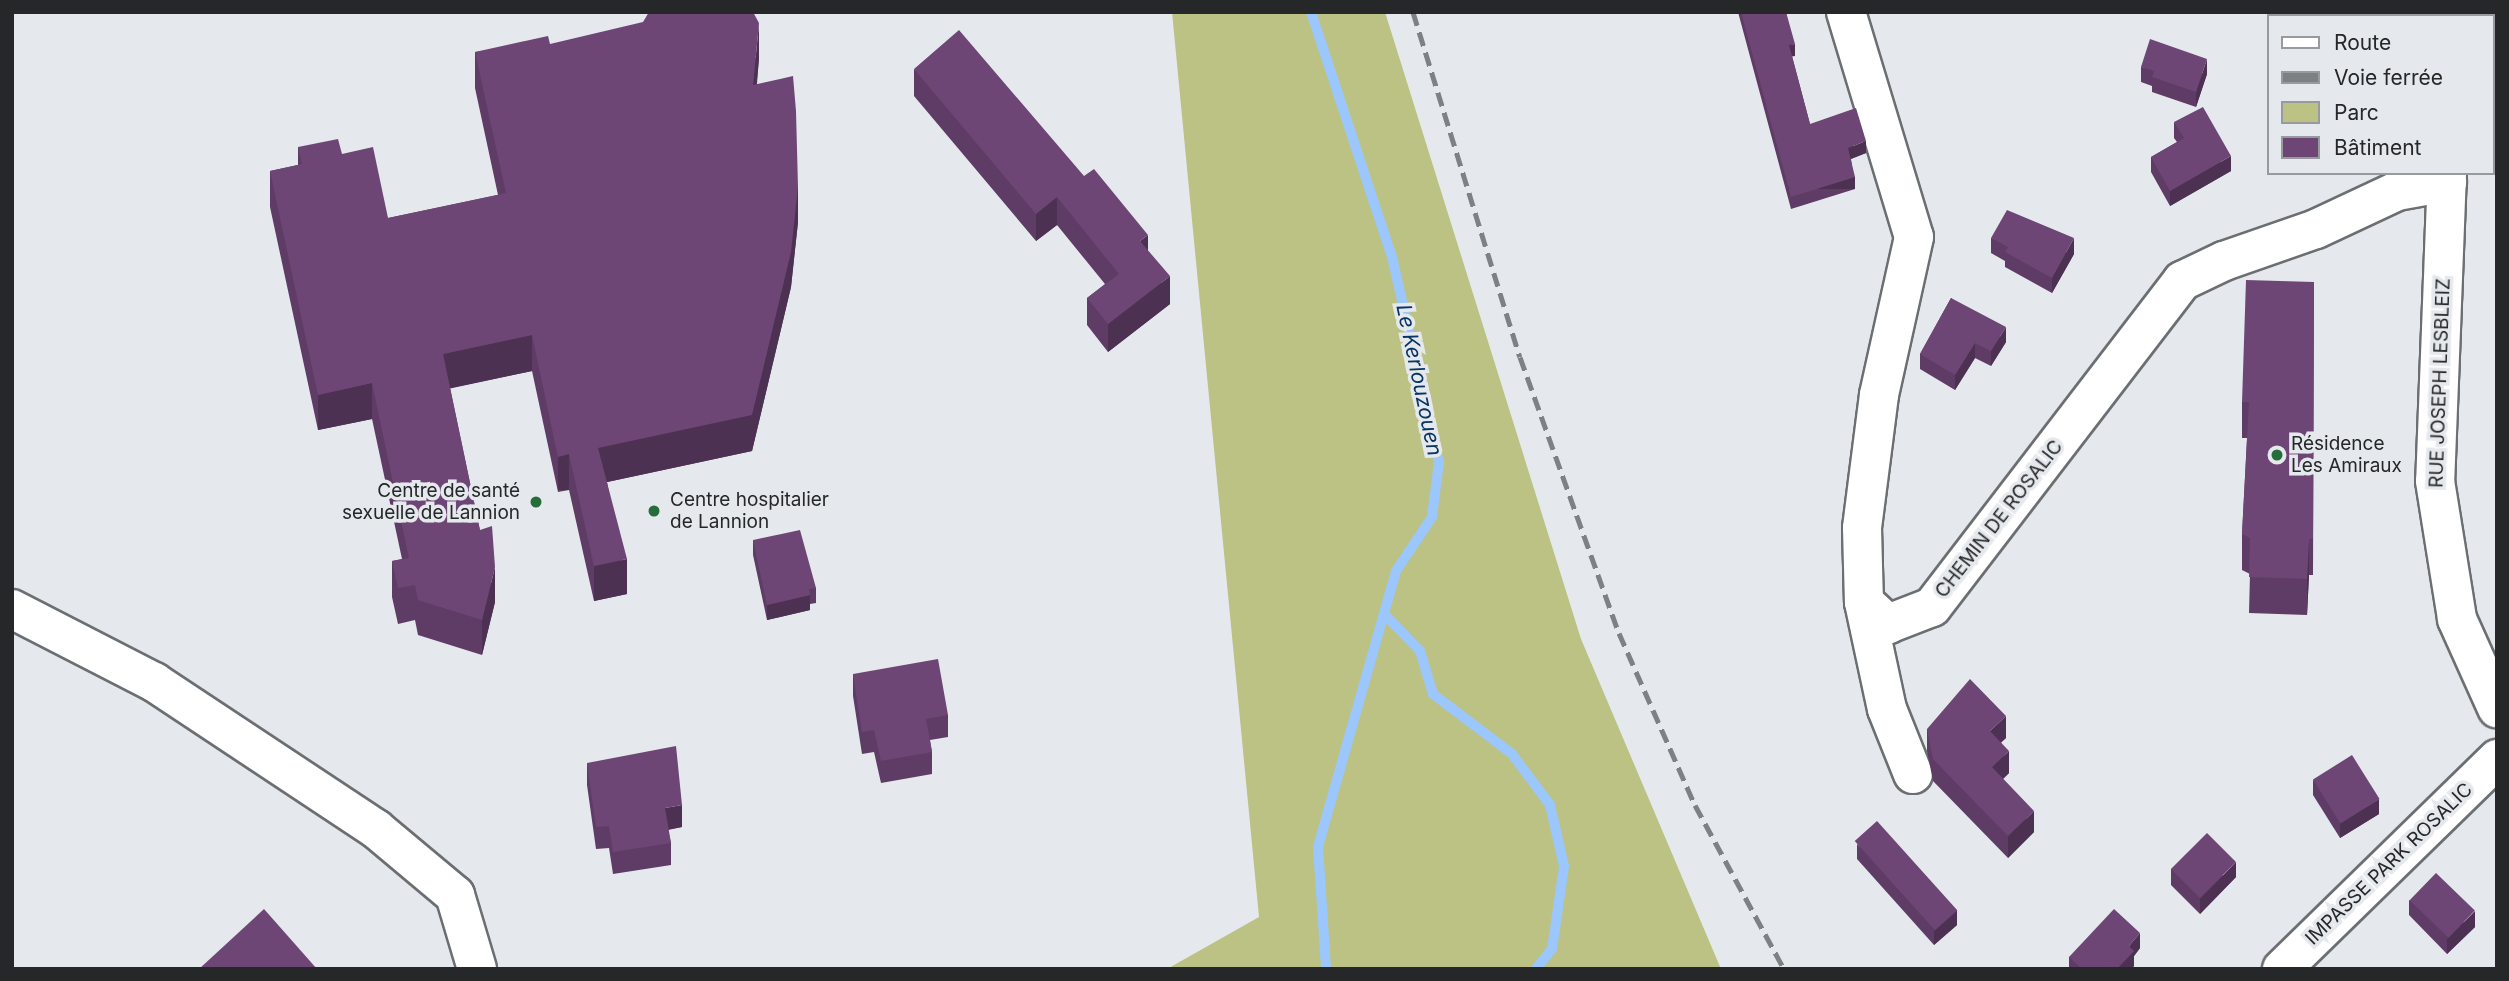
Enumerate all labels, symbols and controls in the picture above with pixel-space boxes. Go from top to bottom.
legend [2268,14,2495,175]
text: Route [2334,30,2391,55]
text: Voie ferrée [2334,65,2443,90]
text: Parc [2334,100,2379,125]
text: Bâtiment [2334,135,2421,160]
street label: RUE JOSEPH LESBLEIZ [2425,278,2455,488]
water label: Le Kerlouzouen [1391,302,1447,458]
place label: Résidence Les Amiraux [2291,433,2402,477]
street label: CHEMIN DE ROSALIC [1930,436,2068,602]
marker: Résidence Les Amiraux [2269,447,2285,463]
place label: Centre de santé sexuelle de Lannion [342,480,520,524]
place label: Centre hospitalier de Lannion [670,489,829,533]
marker: Centre de santé sexuelle de Lannion [526,492,546,512]
marker: Centre hospitalier de Lannion [644,501,664,521]
street label: IMPASSE PARK ROSALIC [2301,778,2477,950]

